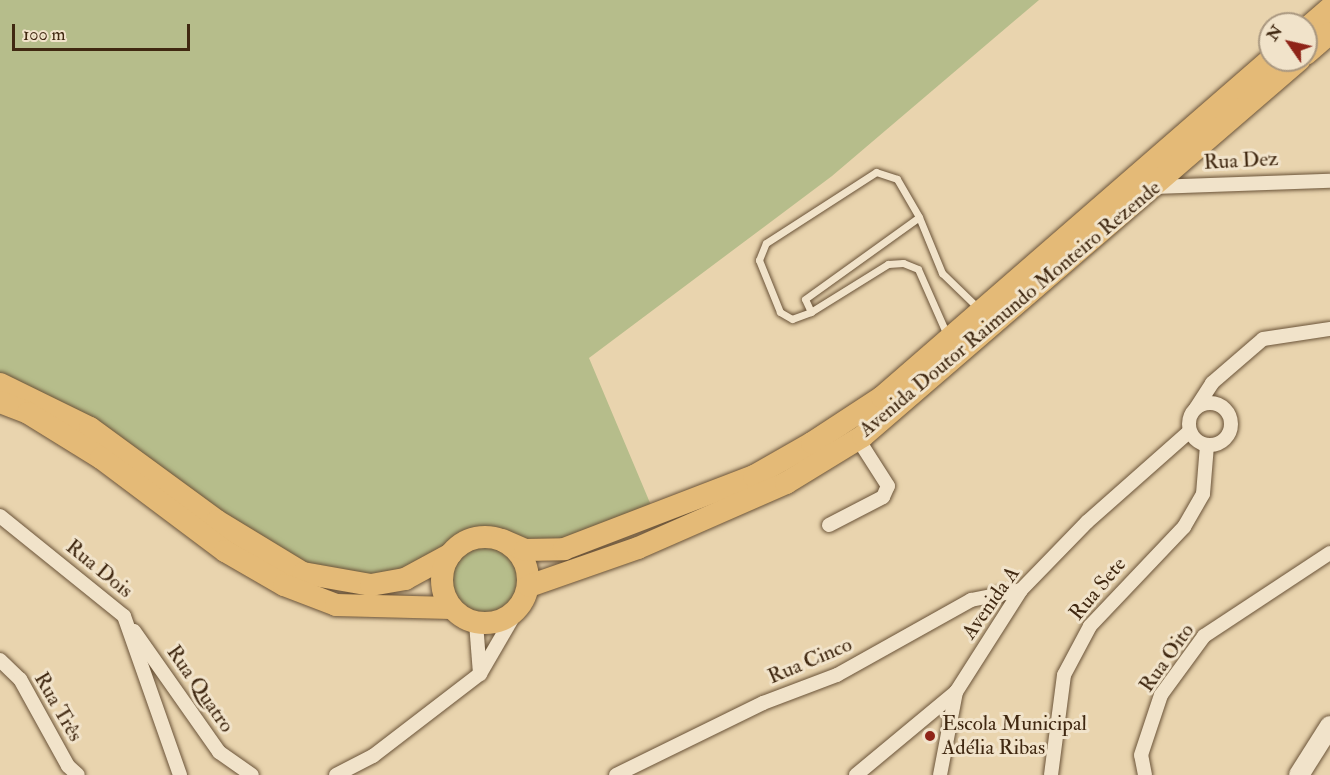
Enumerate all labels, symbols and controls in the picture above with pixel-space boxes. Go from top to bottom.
scale bar [15,12,194,50]
north arrow [1258,12,1318,72]
text: N [1262,22,1287,45]
text: 100 m [23,23,66,46]
street label: Rua Dez [1203,146,1279,176]
street label: Avenida Doutor Raimundo Monteiro Rezende [854,175,1166,443]
street label: Rua Dois [60,534,138,604]
street label: Rua Sete [1064,552,1132,626]
street label: Avenida A [957,562,1025,644]
street label: Rua Oito [1134,619,1200,697]
street label: Rua Cinco [764,632,856,690]
street label: Rua Quatro [161,641,239,737]
street label: Rua Três [28,668,88,746]
place label: Escola Municipal Adélia Ribas [942,711,1087,761]
marker: Escola Municipal Adélia Ribas [923,729,937,743]

